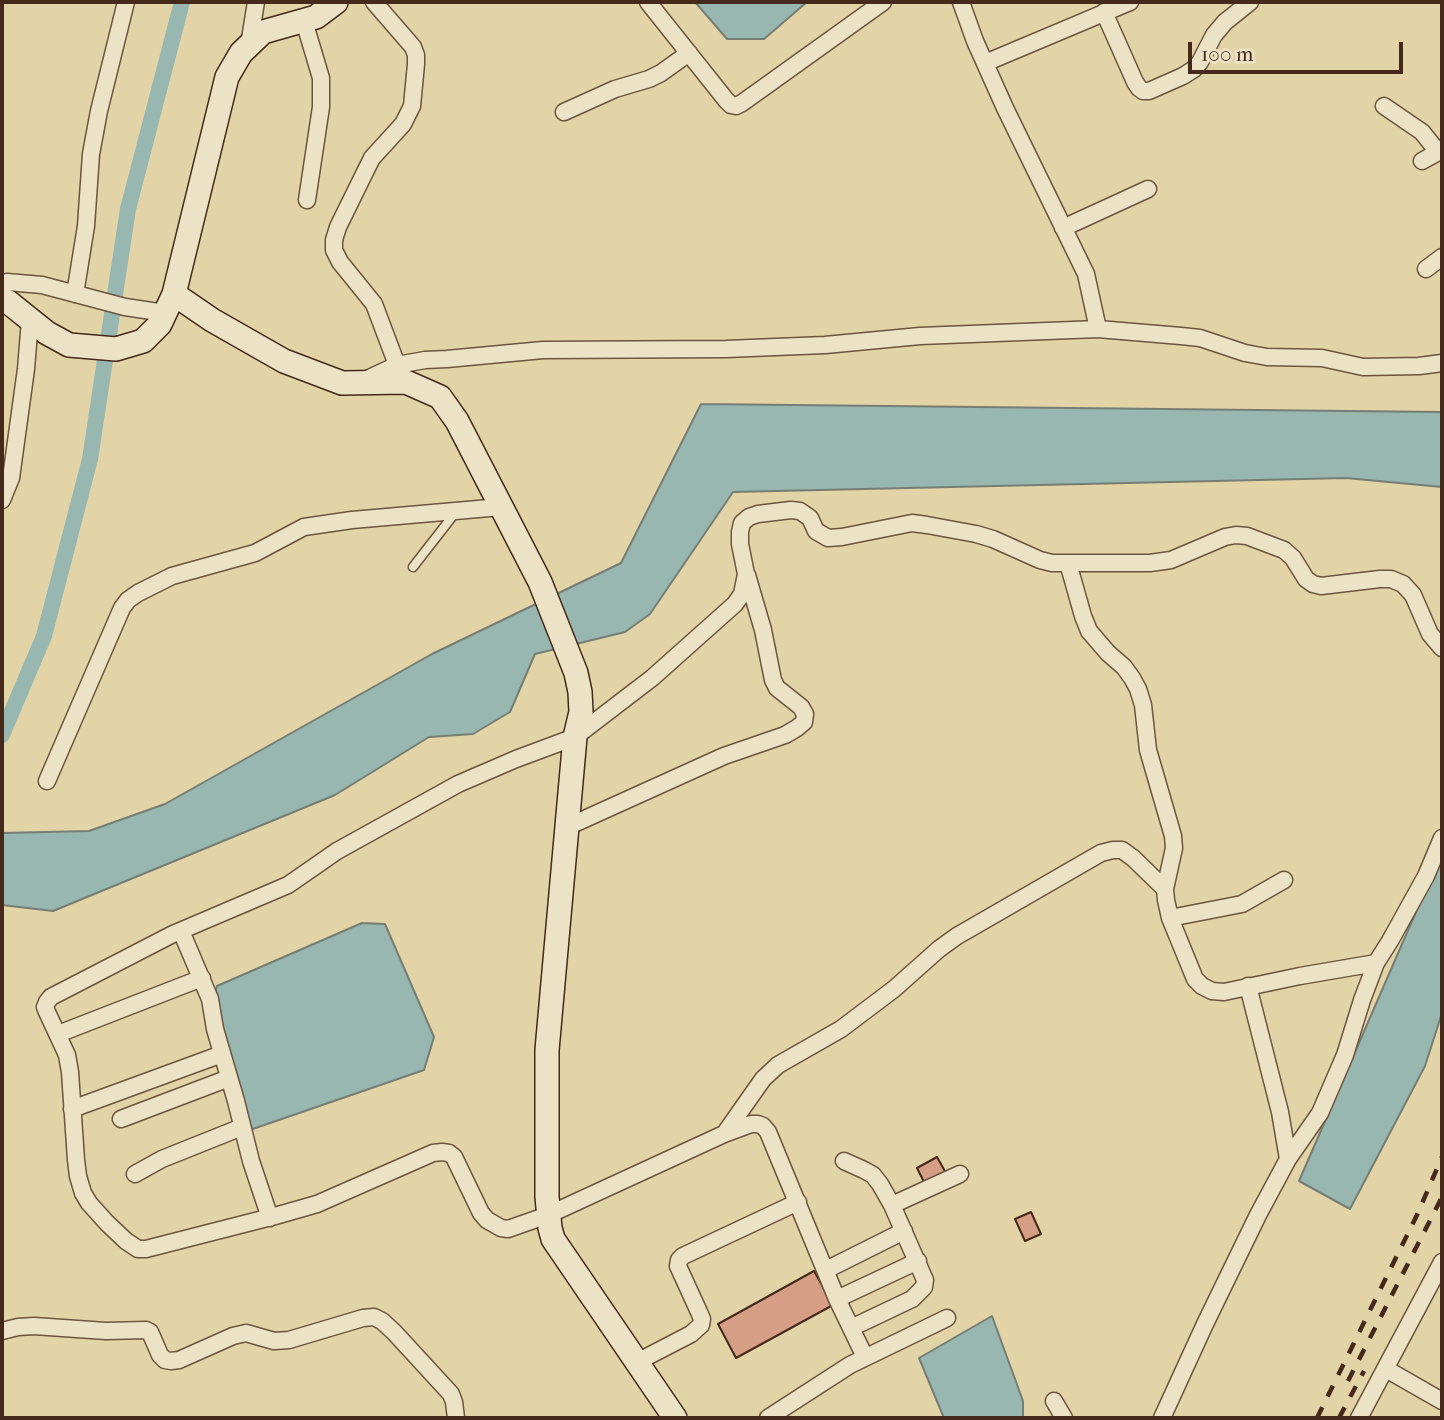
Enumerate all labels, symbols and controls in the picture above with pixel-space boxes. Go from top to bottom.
scale bar [1192,28,1407,72]
text: 100 m [1201,42,1254,66]

